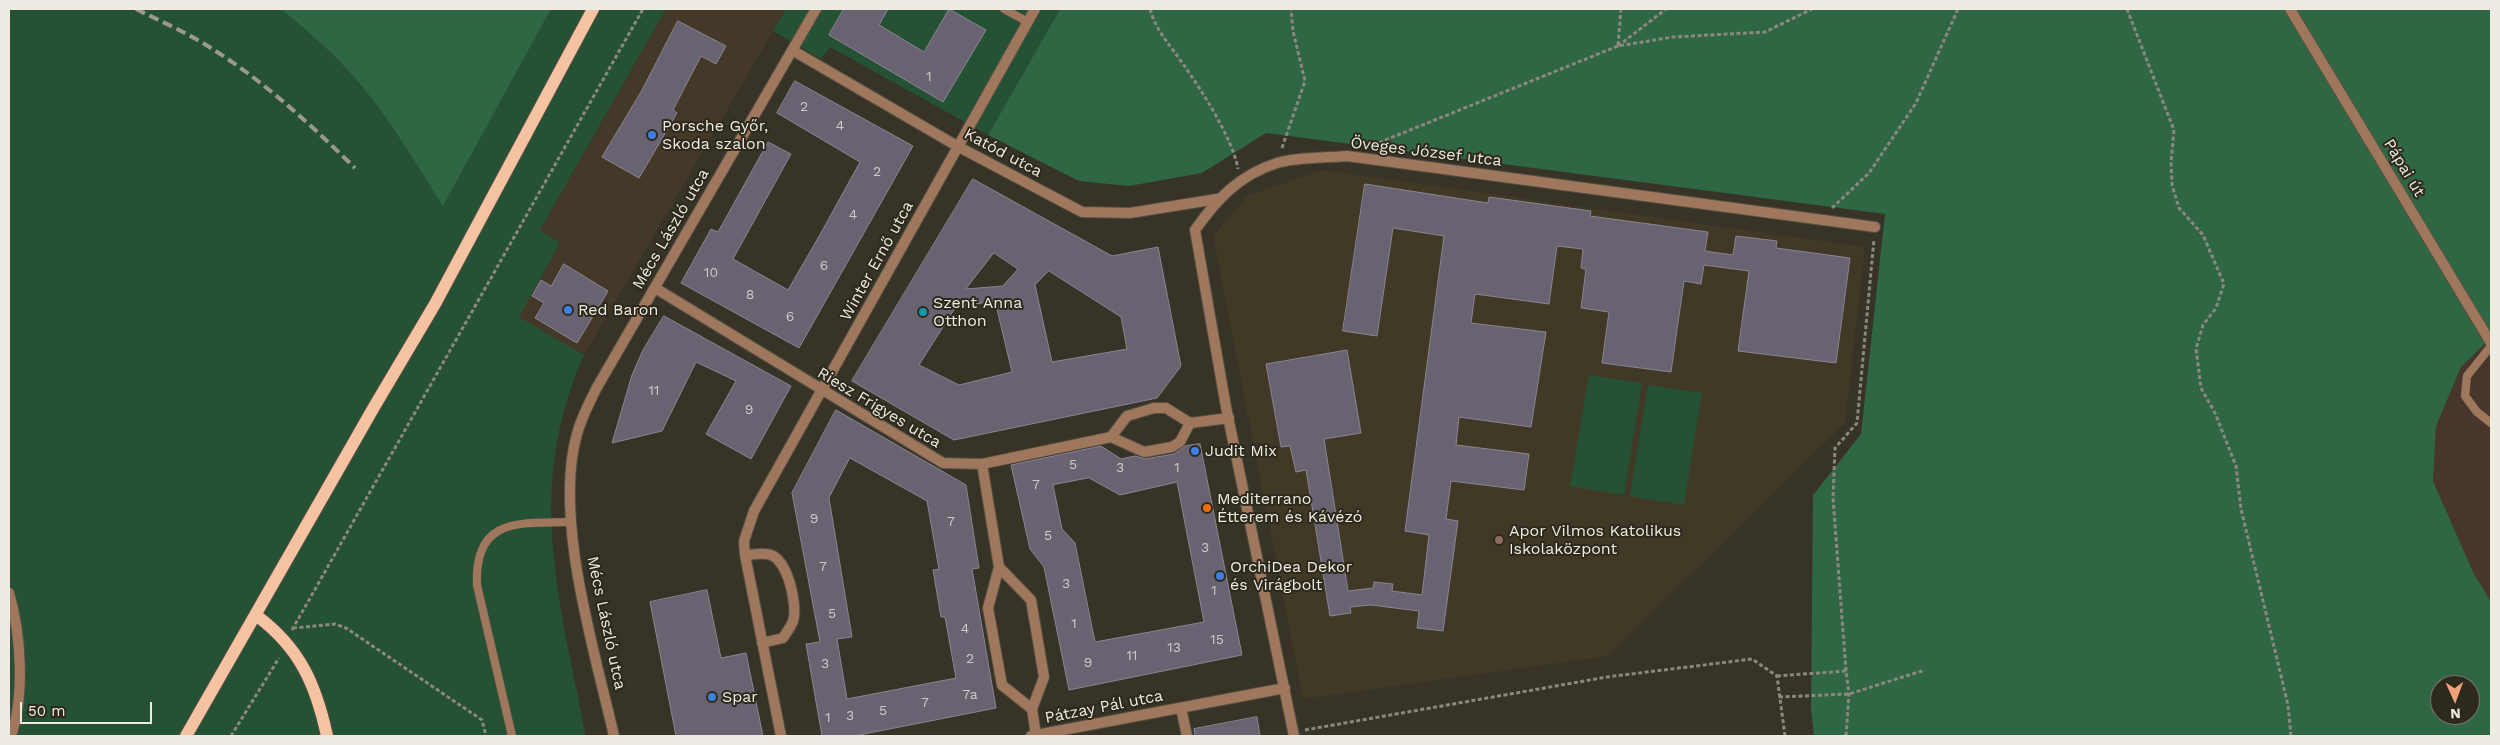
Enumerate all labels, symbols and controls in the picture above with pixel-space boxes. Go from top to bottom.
house number: 1 [926,69,932,85]
house number: 2 [800,99,808,115]
place label: Porsche Győr, Skoda szalon [662,116,768,154]
house number: 4 [836,118,844,134]
street label: Katód utca [961,124,1045,182]
marker: Porsche Győr, Skoda szalon [646,129,658,141]
street label: Öveges József utca [1349,133,1503,171]
street label: Pápai út [2379,136,2429,200]
house number: 2 [873,164,881,180]
street label: Mécs László utca [629,165,713,293]
street label: Winter Ernő utca [836,198,918,324]
house number: 4 [849,207,857,223]
house number: 6 [820,258,828,274]
house number: 10 [704,265,718,281]
house number: 8 [746,287,754,303]
place label: Szent Anna Otthon [933,293,1022,331]
place label: Red Baron [578,300,658,320]
marker: Red Baron [562,304,574,316]
marker: Szent Anna Otthon [917,306,929,318]
house number: 6 [786,309,794,325]
street label: Riesz Frigyes utca [814,364,944,452]
house number: 11 [649,383,659,399]
house number: 9 [745,402,753,418]
place label: Judit Mix [1205,441,1277,461]
marker: Judit Mix [1189,445,1201,457]
house number: 5 [1069,457,1077,473]
house number: 3 [1116,460,1124,476]
house number: 1 [1174,460,1180,476]
house number: 7 [1032,477,1040,493]
place label: Mediterrano Étterem és Kávézó [1217,489,1362,527]
marker: Mediterrano Étterem és Kávézó [1201,502,1213,514]
house number: 9 [810,511,818,527]
house number: 7 [947,514,955,530]
place label: Apor Vilmos Katolikus Iskolaközpont [1509,521,1681,559]
house number: 5 [1044,528,1052,544]
marker: Apor Vilmos Katolikus Iskolaközpont [1493,534,1505,546]
house number: 3 [1201,540,1209,556]
street label: Mécs László utca [582,555,630,691]
place label: OrchiDea Dekor és Virágbolt [1230,557,1352,595]
house number: 7 [819,559,827,575]
marker: OrchiDea Dekor és Virágbolt [1214,570,1226,582]
house number: 3 [1062,576,1070,592]
house number: 1 [1211,583,1217,599]
house number: 5 [828,606,836,622]
house number: 1 [1071,616,1077,632]
house number: 4 [961,621,969,637]
house number: 15 [1210,632,1224,648]
house number: 13 [1167,640,1181,656]
house number: 11 [1127,648,1137,664]
house number: 2 [966,651,974,667]
house number: 9 [1084,655,1092,671]
house number: 3 [821,656,829,672]
north arrow [2430,675,2480,725]
street label: Pátzay Pál utca [1043,686,1165,728]
place label: Spar [722,687,758,707]
house number: 7a [962,687,978,703]
marker: Spar [706,691,718,703]
scale bar [22,692,155,724]
house number: 7 [921,695,929,711]
text: 50 m [28,702,65,720]
house number: 5 [879,703,887,719]
text: N [2450,706,2461,722]
house number: 3 [846,708,854,724]
house number: 1 [825,710,831,726]

